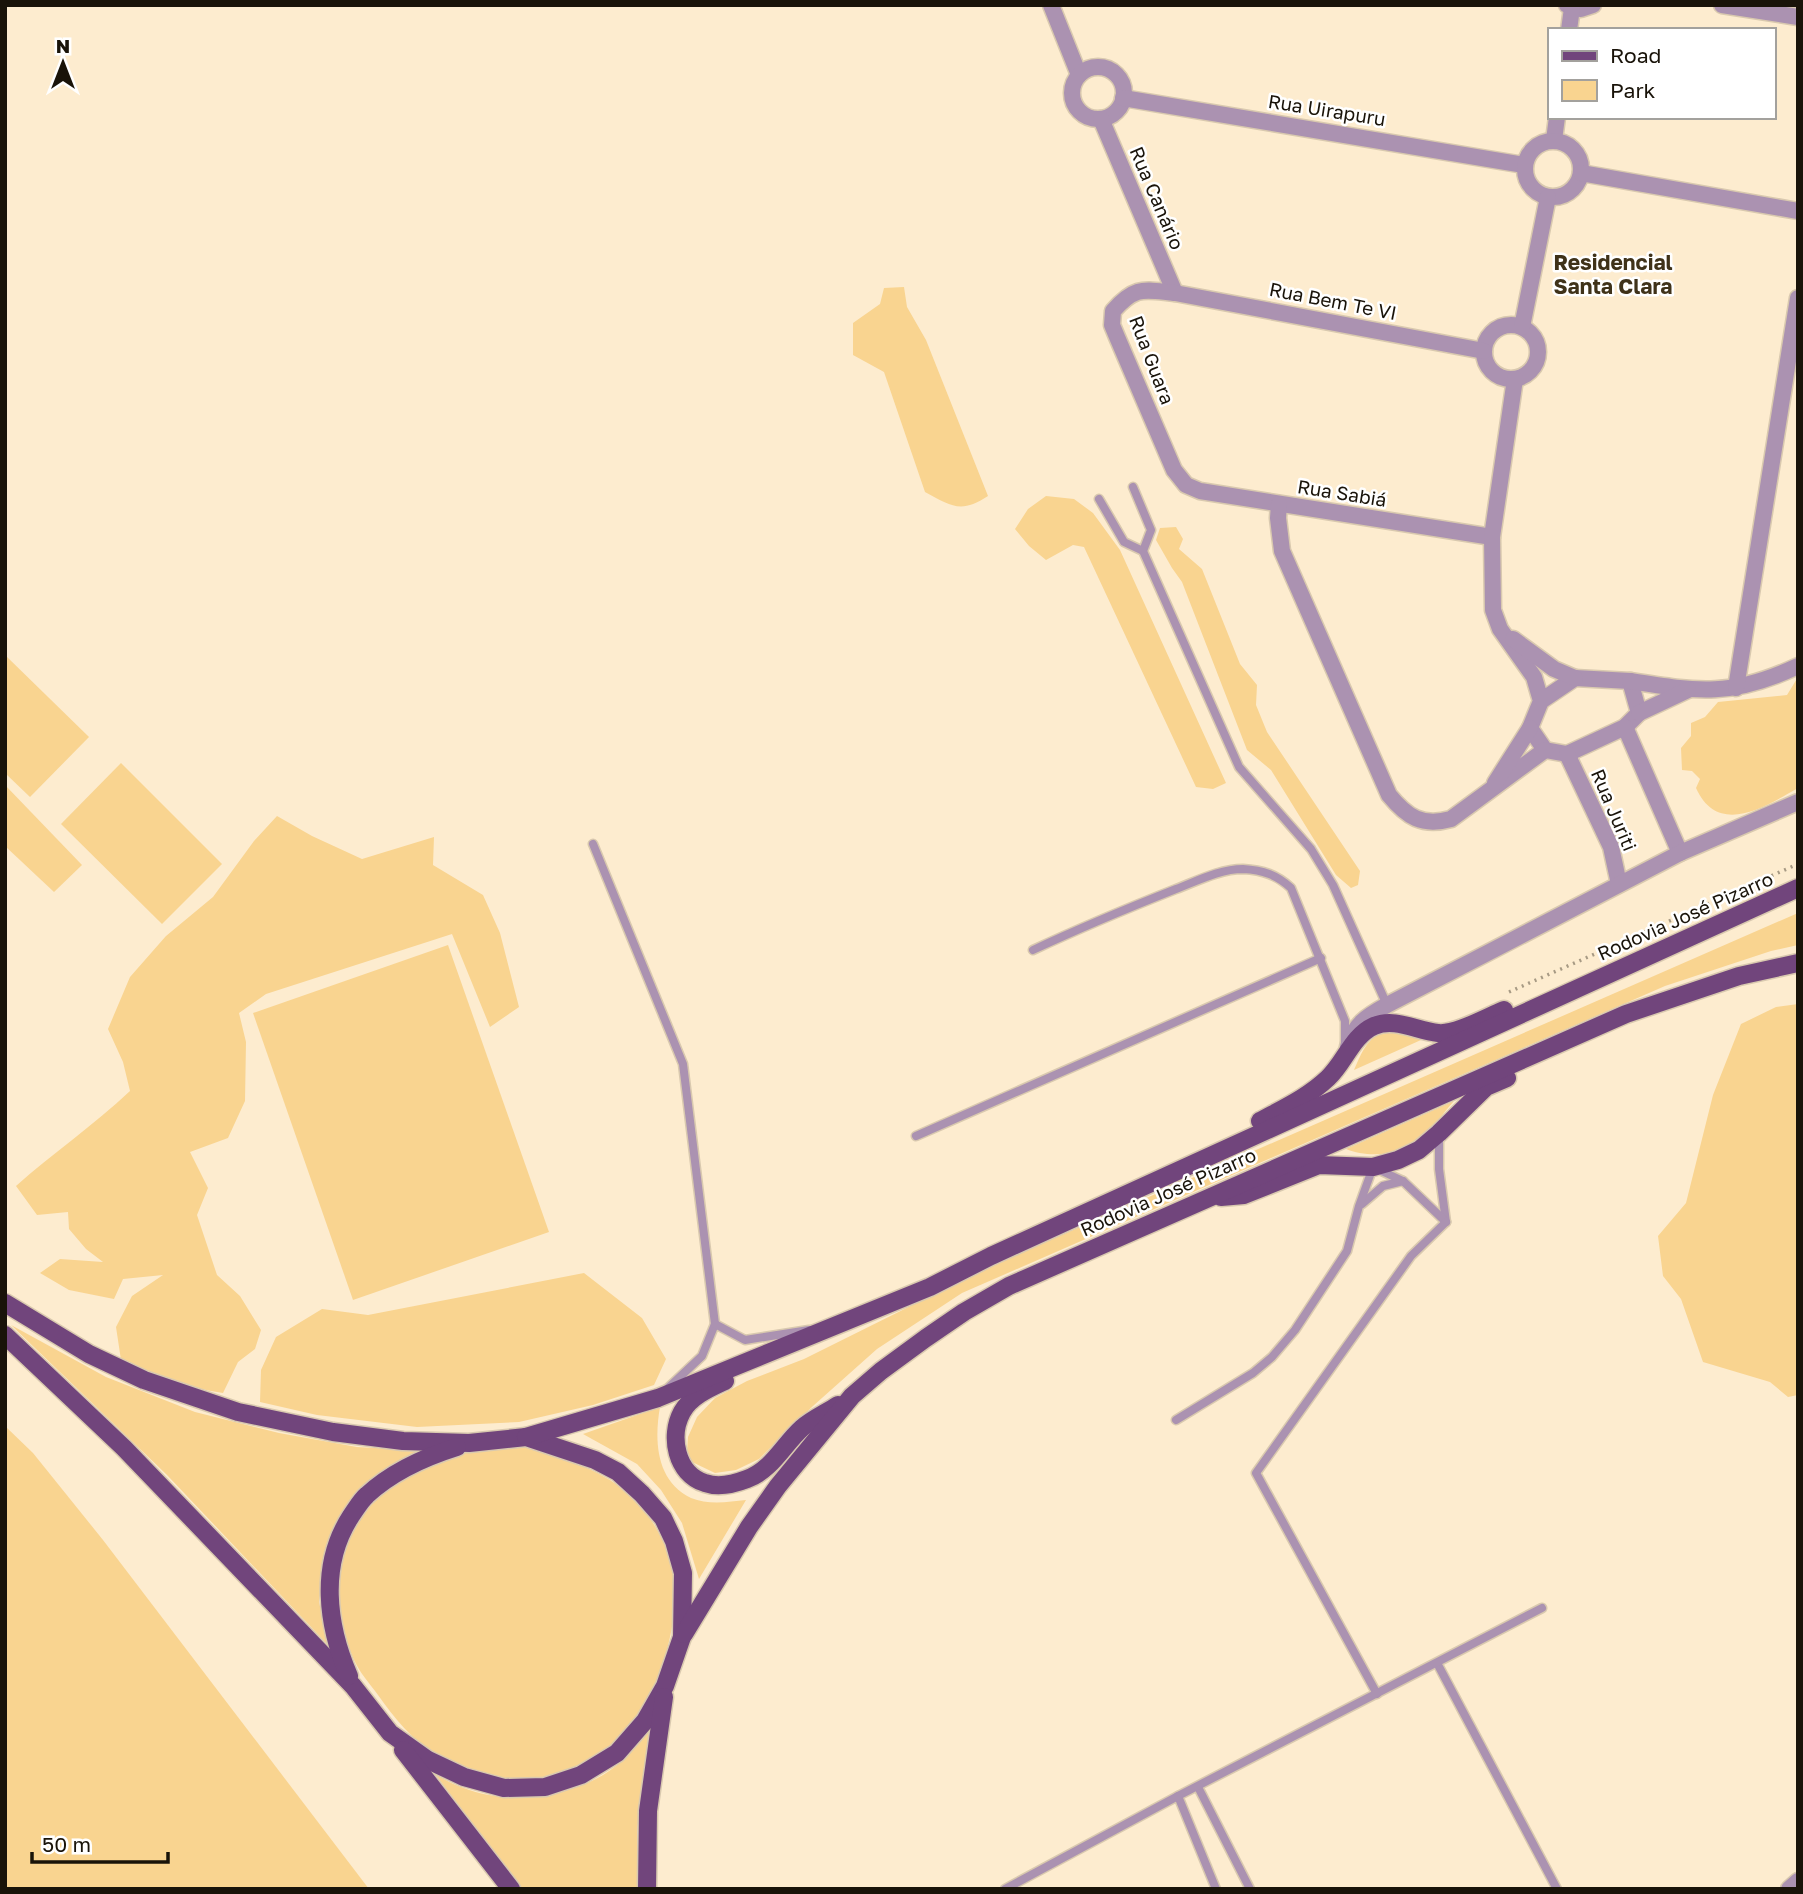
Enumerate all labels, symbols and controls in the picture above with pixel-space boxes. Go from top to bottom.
north arrow [28,28,98,98]
legend [1548,28,1775,119]
text: N [56,34,70,57]
text: Road [1610,42,1661,68]
text: Park [1610,77,1656,103]
street label: Rua Uirapuru [1267,89,1387,130]
street label: Rua Canário [1125,143,1189,253]
district label: Residencial Santa Clara [1553,249,1673,299]
street label: Rua Bem Te VI [1267,277,1399,324]
street label: Rua Guara [1125,312,1180,407]
street label: Rua Sabiá [1296,474,1388,511]
street label: Rua Juriti [1587,765,1642,854]
street label: Rodovia José Pizarro [1593,866,1776,965]
street label: Rodovia José Pizarro [1076,1142,1259,1241]
scale bar [32,1820,168,1864]
text: 50 m [42,1831,91,1857]

